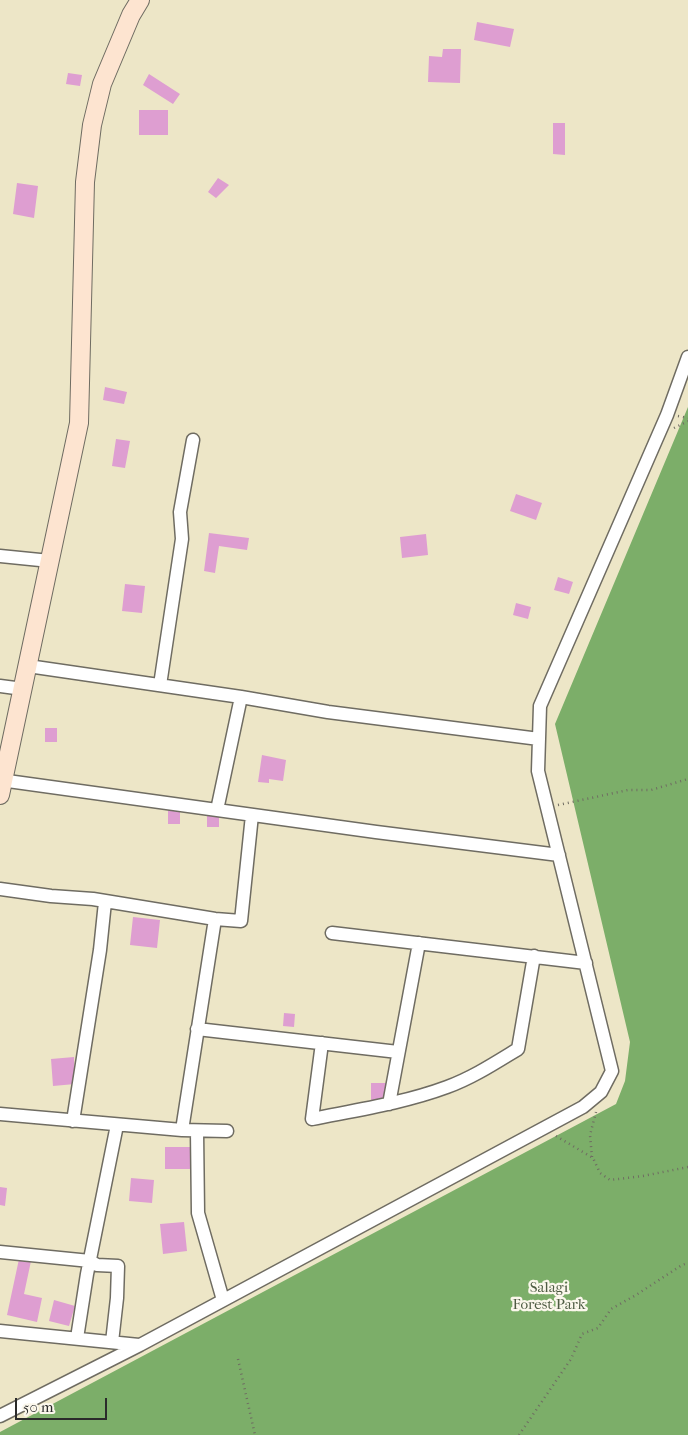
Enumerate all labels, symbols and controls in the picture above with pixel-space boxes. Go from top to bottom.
park label: Salagi Forest Park [512,1279,586,1314]
scale bar [18,1388,110,1420]
text: 50 m [23,1398,53,1416]

